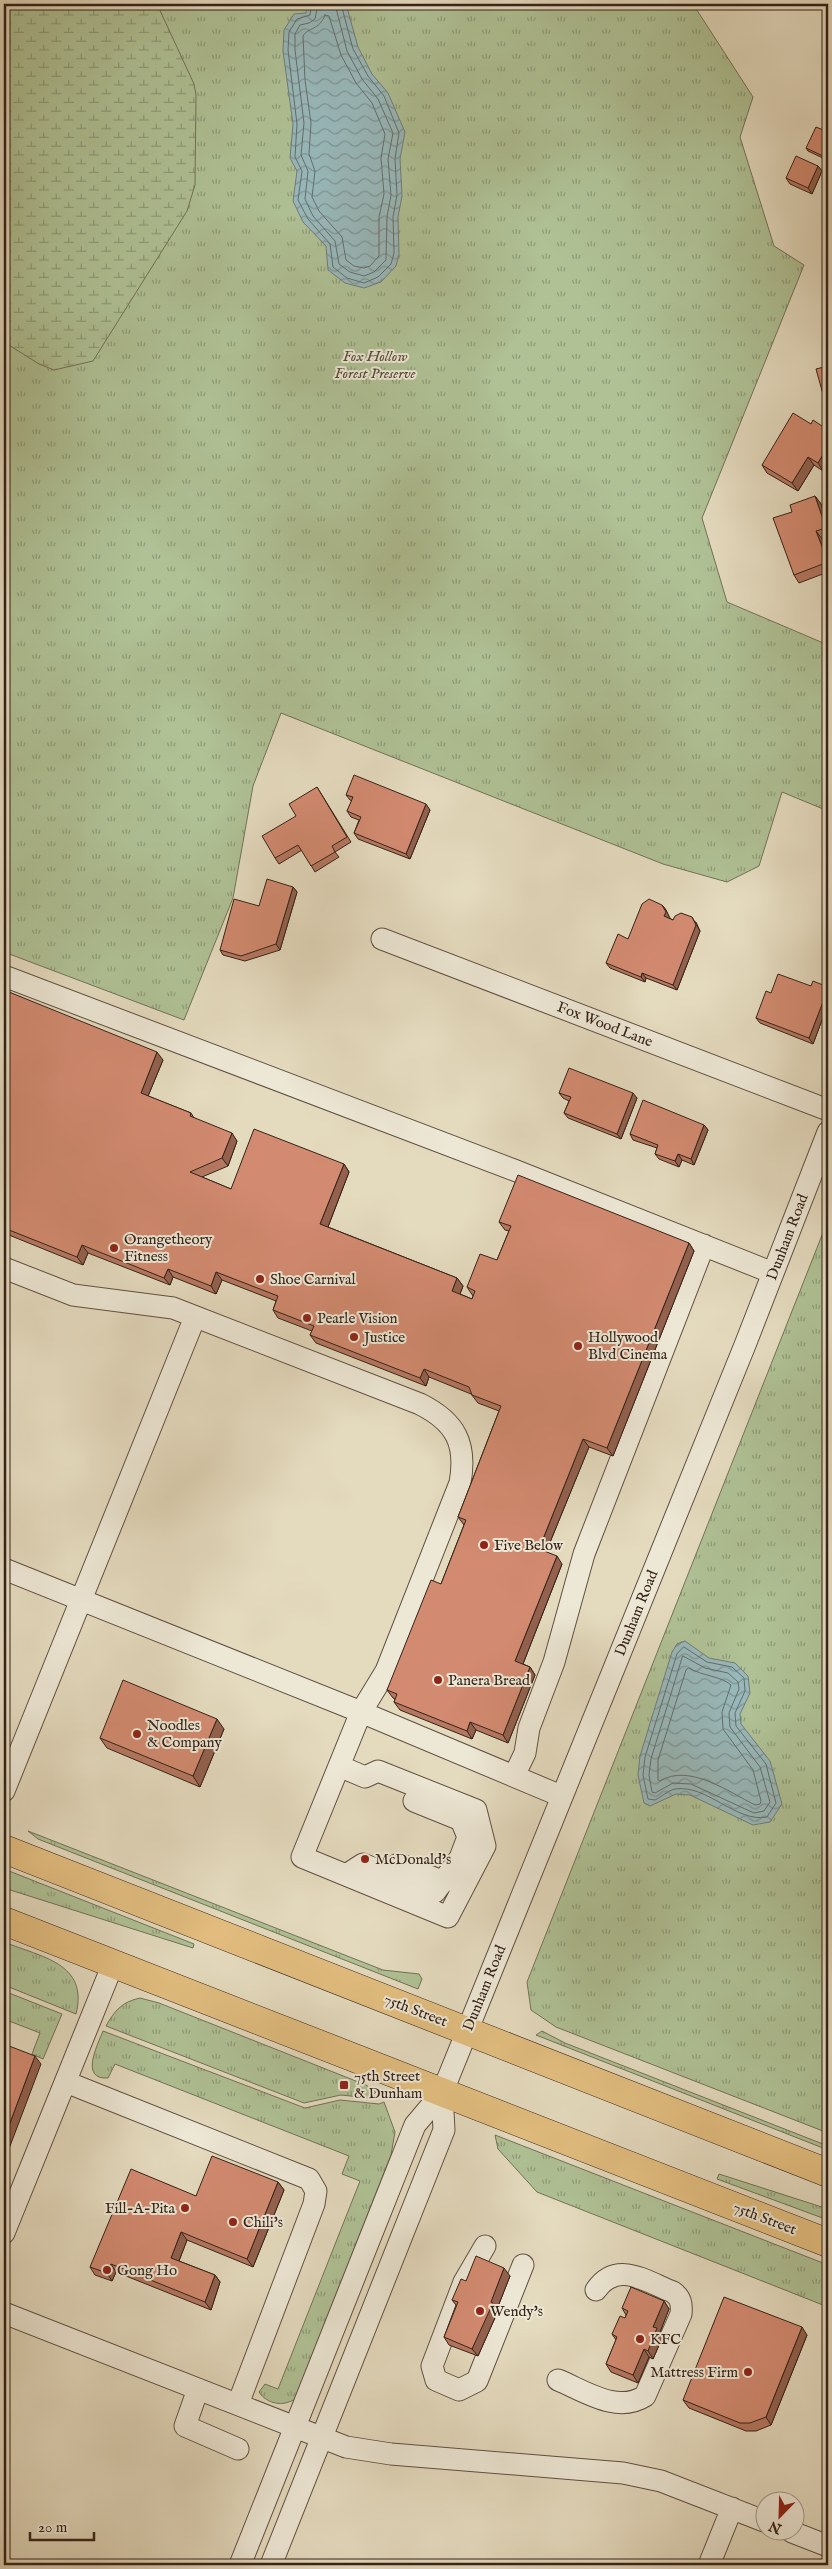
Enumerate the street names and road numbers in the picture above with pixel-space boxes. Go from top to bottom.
street label: Fox Wood Lane [554,998,655,1051]
street label: Dunham Road [762,1190,813,1283]
street label: Dunham Road [611,1566,663,1659]
street label: Dunham Road [459,1941,511,2034]
street label: 75th Street [382,1990,450,2031]
street label: 75th Street [731,2198,799,2239]

